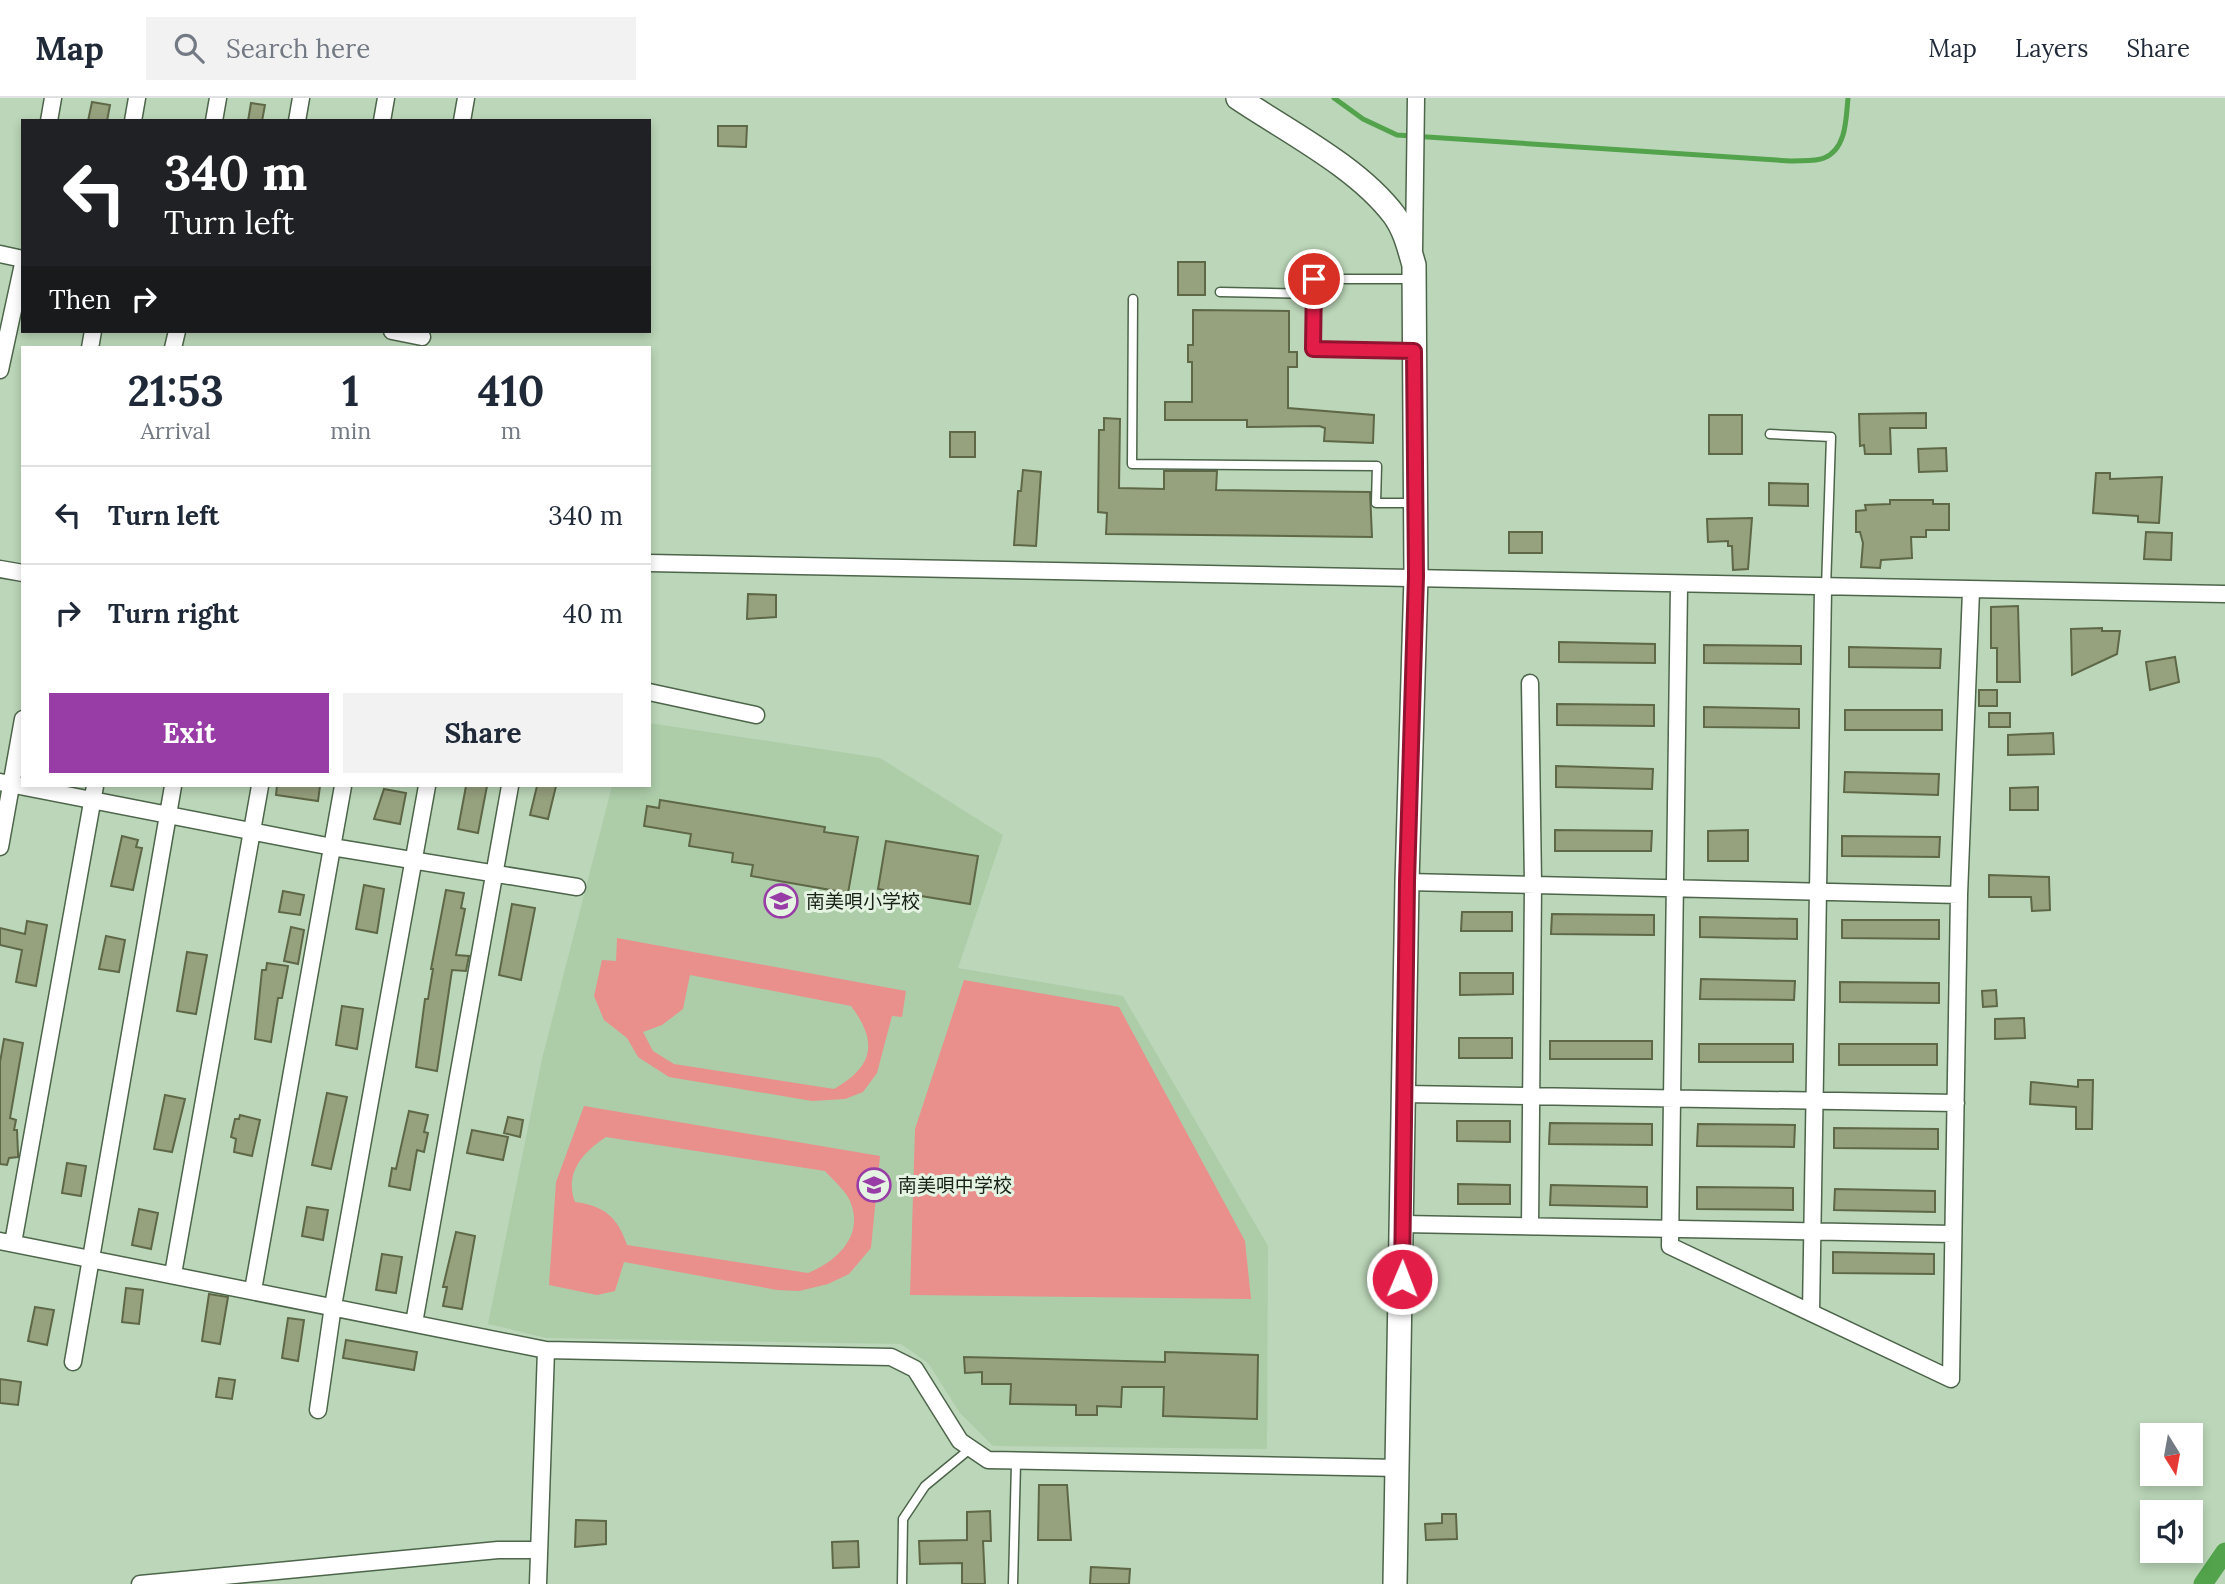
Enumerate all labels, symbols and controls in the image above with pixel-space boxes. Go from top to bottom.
search box [146,17,636,80]
text: Map [35,27,104,69]
icon: search [170,29,208,67]
text: Search here [226,32,370,65]
text: Map [1928,33,1977,64]
text: Layers [2015,33,2088,64]
text: Share [2126,33,2190,64]
text: 340 m [164,141,307,203]
icon: left [49,147,140,238]
text: Turn left [164,202,294,243]
pin [1284,249,1344,309]
icon: arrive [1295,260,1333,298]
icon: right [125,280,163,318]
text: Then [49,283,111,316]
text: 21:53 [128,364,224,418]
text: 1 [342,364,359,418]
text: 410 [478,364,544,418]
text: Arrival [140,416,211,445]
text: min [330,416,371,445]
text: m [501,416,521,445]
icon: left [49,496,87,534]
text: Turn left [108,499,219,532]
text: 340 m [548,499,623,532]
icon: right [49,594,87,632]
text: Turn right [108,597,239,630]
text: 40 m [563,597,623,630]
button: Exit [49,693,329,773]
button: Share [343,693,623,773]
school or university icon: 南美唄小学校 [762,882,800,920]
place label: 南美唄小学校 [806,889,920,913]
school or university icon: 南美唄中学校 [855,1166,893,1204]
place label: 南美唄中学校 [898,1173,1012,1197]
position arrow [1365,1242,1439,1316]
north arrow [2140,1423,2203,1486]
map controls [2140,1423,2203,1563]
button: sound [2140,1500,2203,1563]

